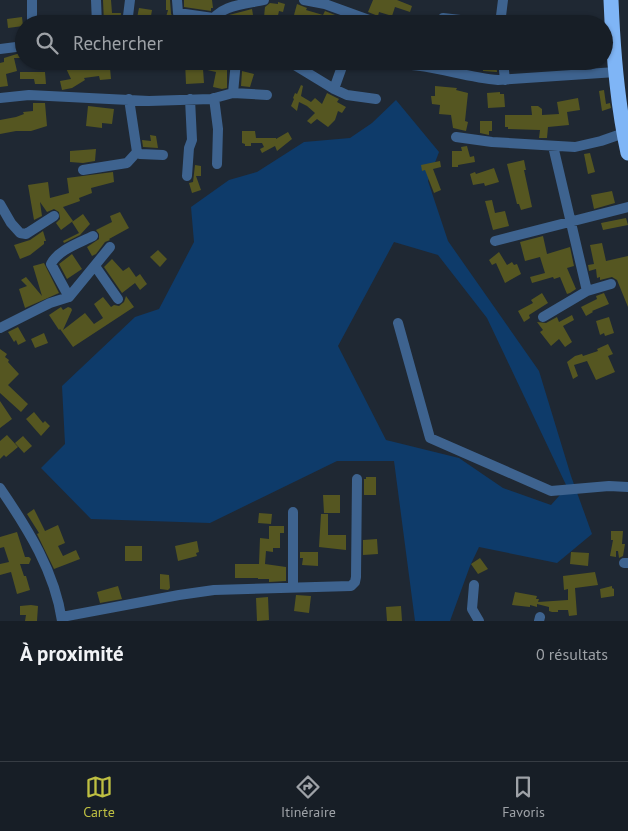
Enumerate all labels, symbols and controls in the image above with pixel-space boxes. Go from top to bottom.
search box [15,15,613,70]
icon: search [33,29,61,57]
text: Rechercher [73,31,163,55]
text: À proximité [20,640,124,667]
text: 0 résultats [536,644,608,664]
tab: Carte [83,773,115,821]
tab: Itinéraire [281,773,336,821]
tab: Favoris [502,773,545,821]

